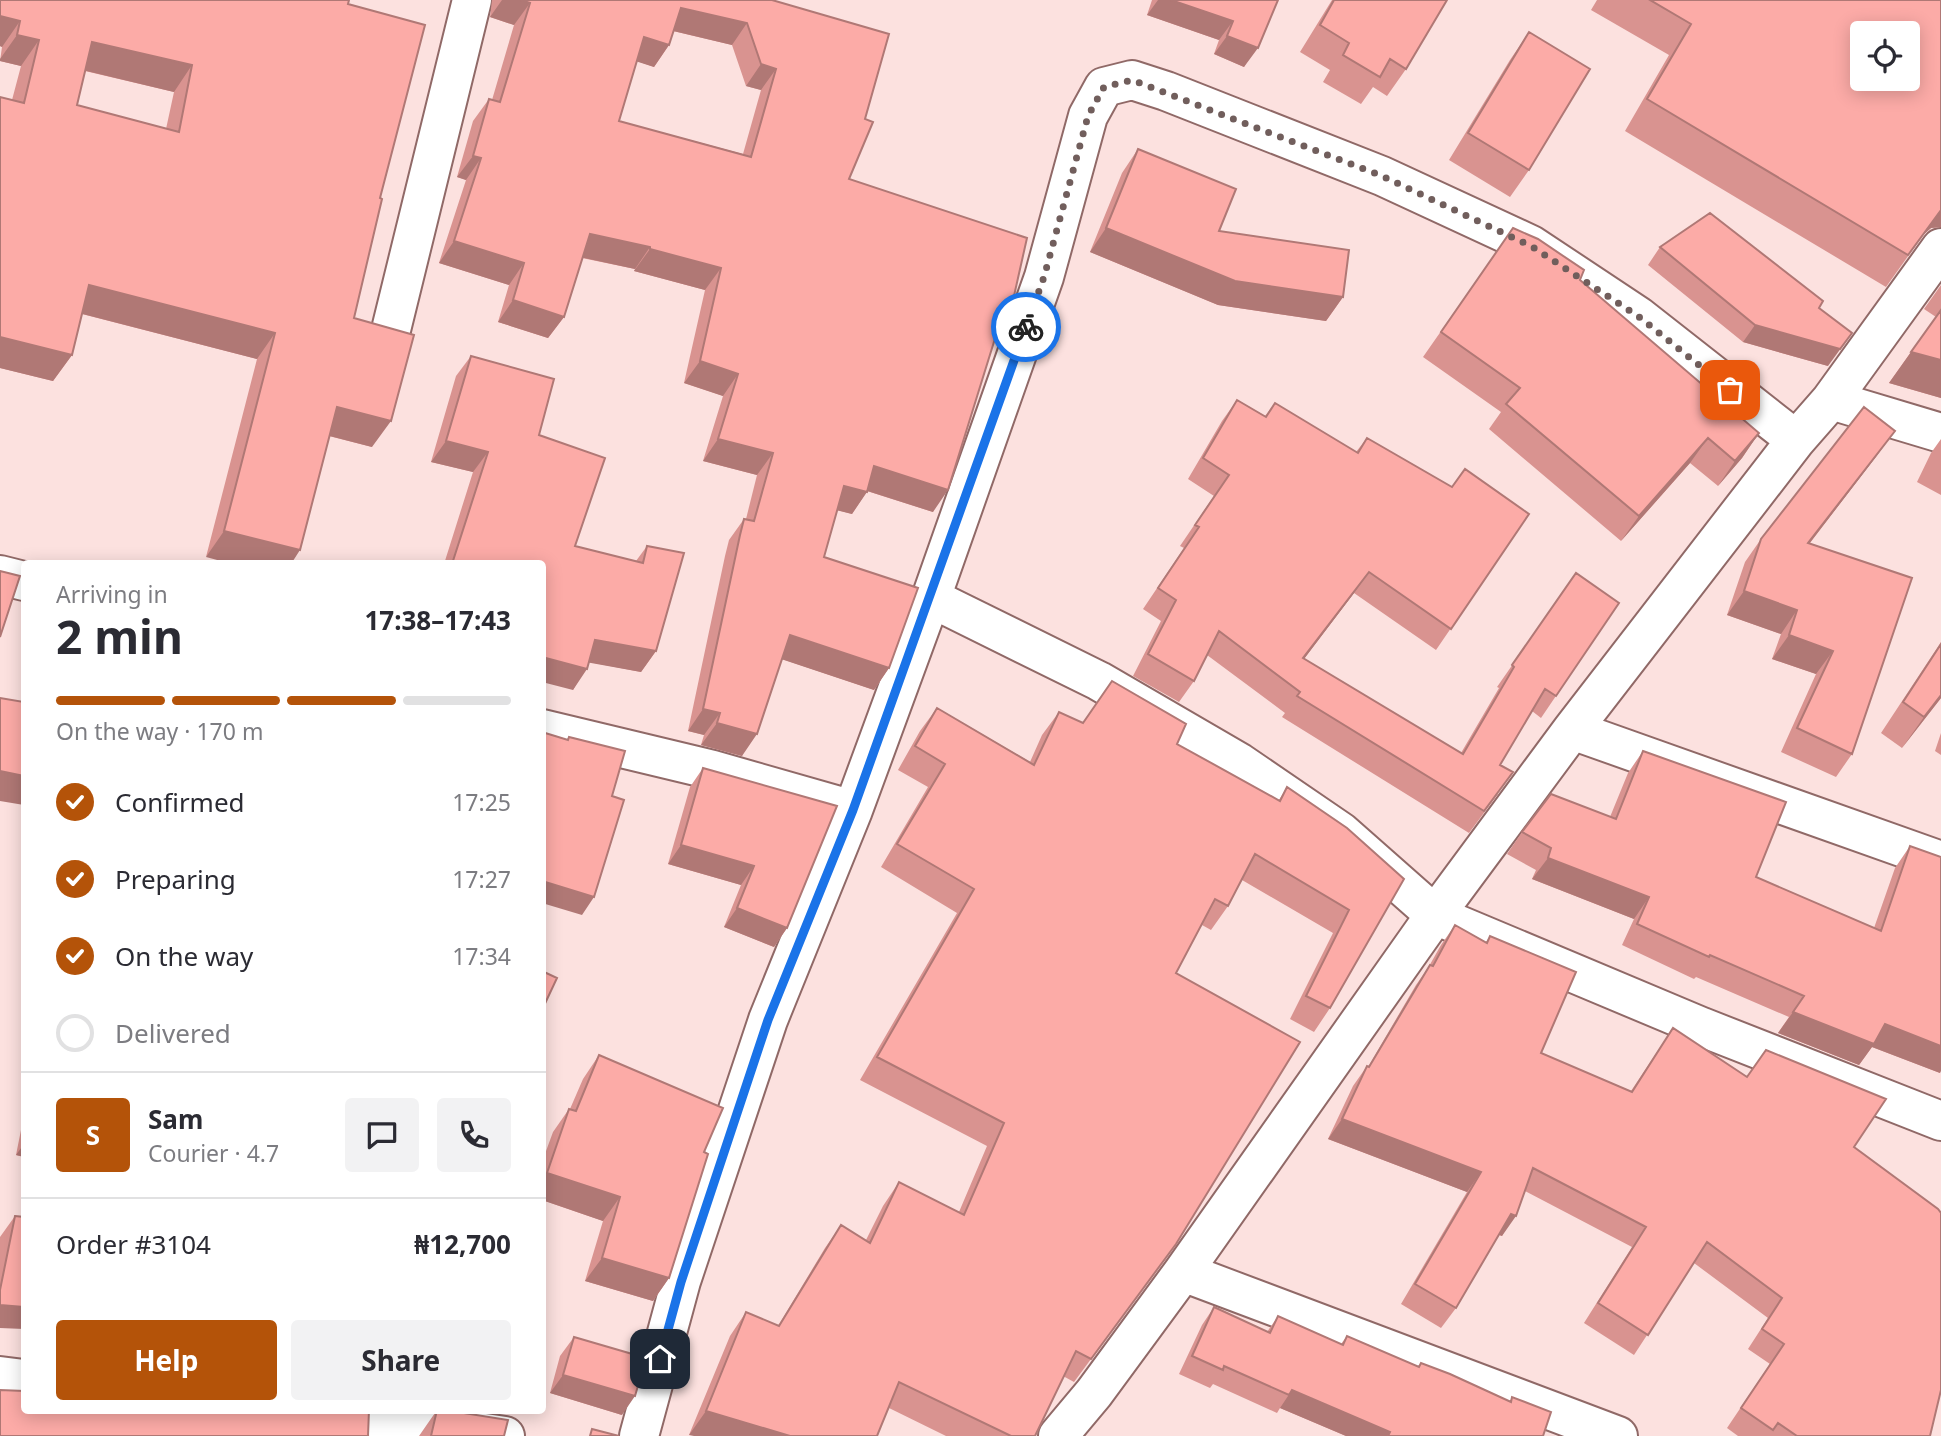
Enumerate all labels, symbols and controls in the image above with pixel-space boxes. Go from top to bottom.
map controls [1850,21,1920,91]
button: locate [1850,21,1920,91]
courier [991,292,1061,362]
icon: bike [1007,308,1045,346]
pin [1700,360,1760,420]
icon: bag [1711,371,1749,409]
text: Arriving in [56,578,168,610]
text: 17:38–17:43 [364,602,511,638]
text: 2 min [56,605,183,667]
text: On the way · 170 m [56,715,263,747]
icon: check [56,783,94,821]
text: Confirmed [115,784,245,820]
text: 17:25 [452,786,511,818]
icon: check [56,860,94,898]
text: Preparing [115,861,236,897]
text: 17:27 [452,863,511,895]
icon: check [56,937,94,975]
text: On the way [115,938,253,974]
text: 17:34 [452,940,511,972]
text: Delivered [115,1015,231,1051]
button: chat [345,1098,419,1172]
button: phone [437,1098,511,1172]
text: Sam [148,1101,203,1137]
text: S [86,1117,100,1153]
text: Courier · 4.7 [148,1137,279,1169]
text: Order #3104 [56,1226,211,1262]
text: ₦12,700 [414,1226,511,1262]
button: Help [56,1320,277,1400]
button: Share [291,1320,511,1400]
pin [630,1329,690,1389]
icon: home [641,1340,679,1378]

